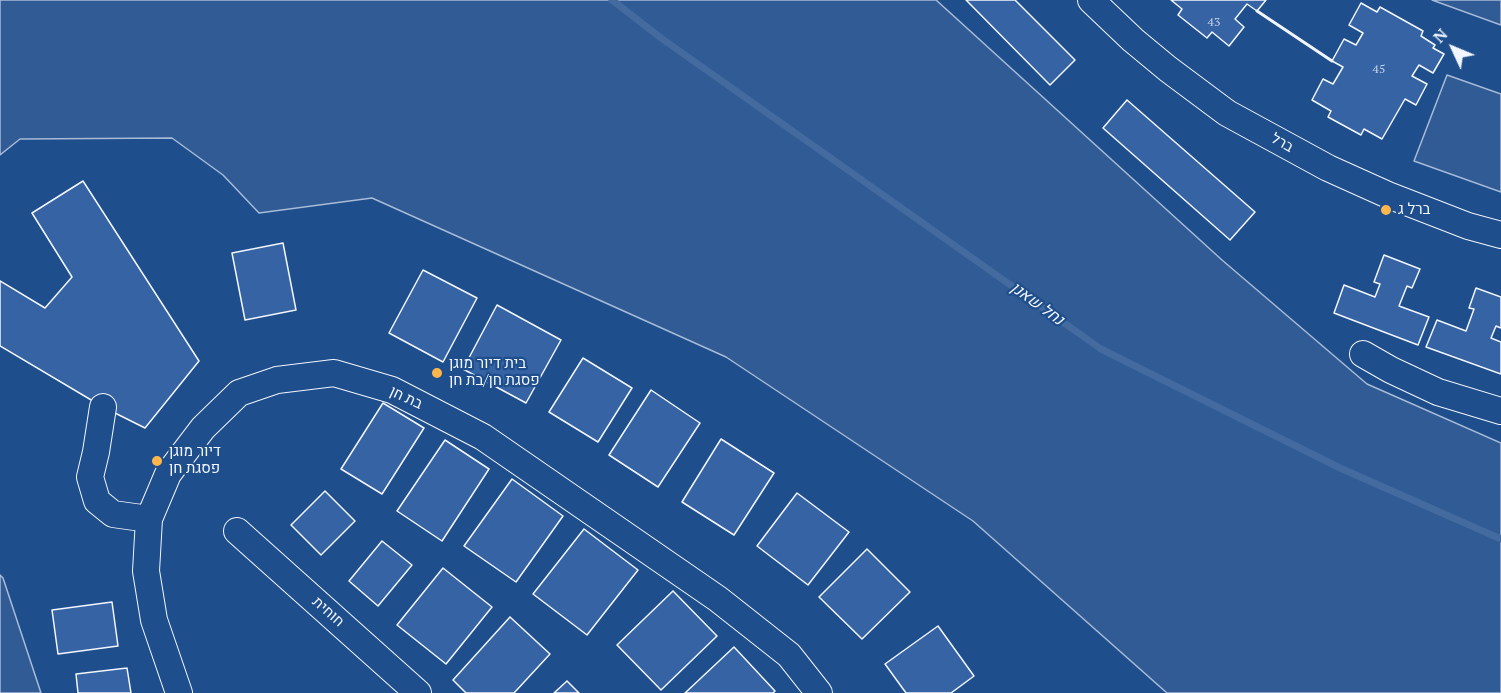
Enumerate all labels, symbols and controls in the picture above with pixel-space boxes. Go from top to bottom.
house number: 43 [1208,16,1220,30]
north arrow [1423,18,1483,78]
text: N [1428,23,1452,48]
house number: 45 [1373,63,1385,77]
street label: ברל [1268,130,1296,156]
place label: ברל ג [1398,201,1430,219]
marker: ברל ג [1379,203,1393,217]
water label: נחל שאנן [1007,278,1067,330]
place label: בית דיור מוגן פסגת חן/בת חן [449,355,540,390]
marker: בית דיור מוגן פסגת חן/בת חן [430,366,444,380]
street label: בת חן [387,383,425,413]
place label: דיור מוגן פסגת חן [169,443,221,478]
marker: דיור מוגן פסגת חן [150,454,164,468]
street label: חוחית [308,593,348,631]

